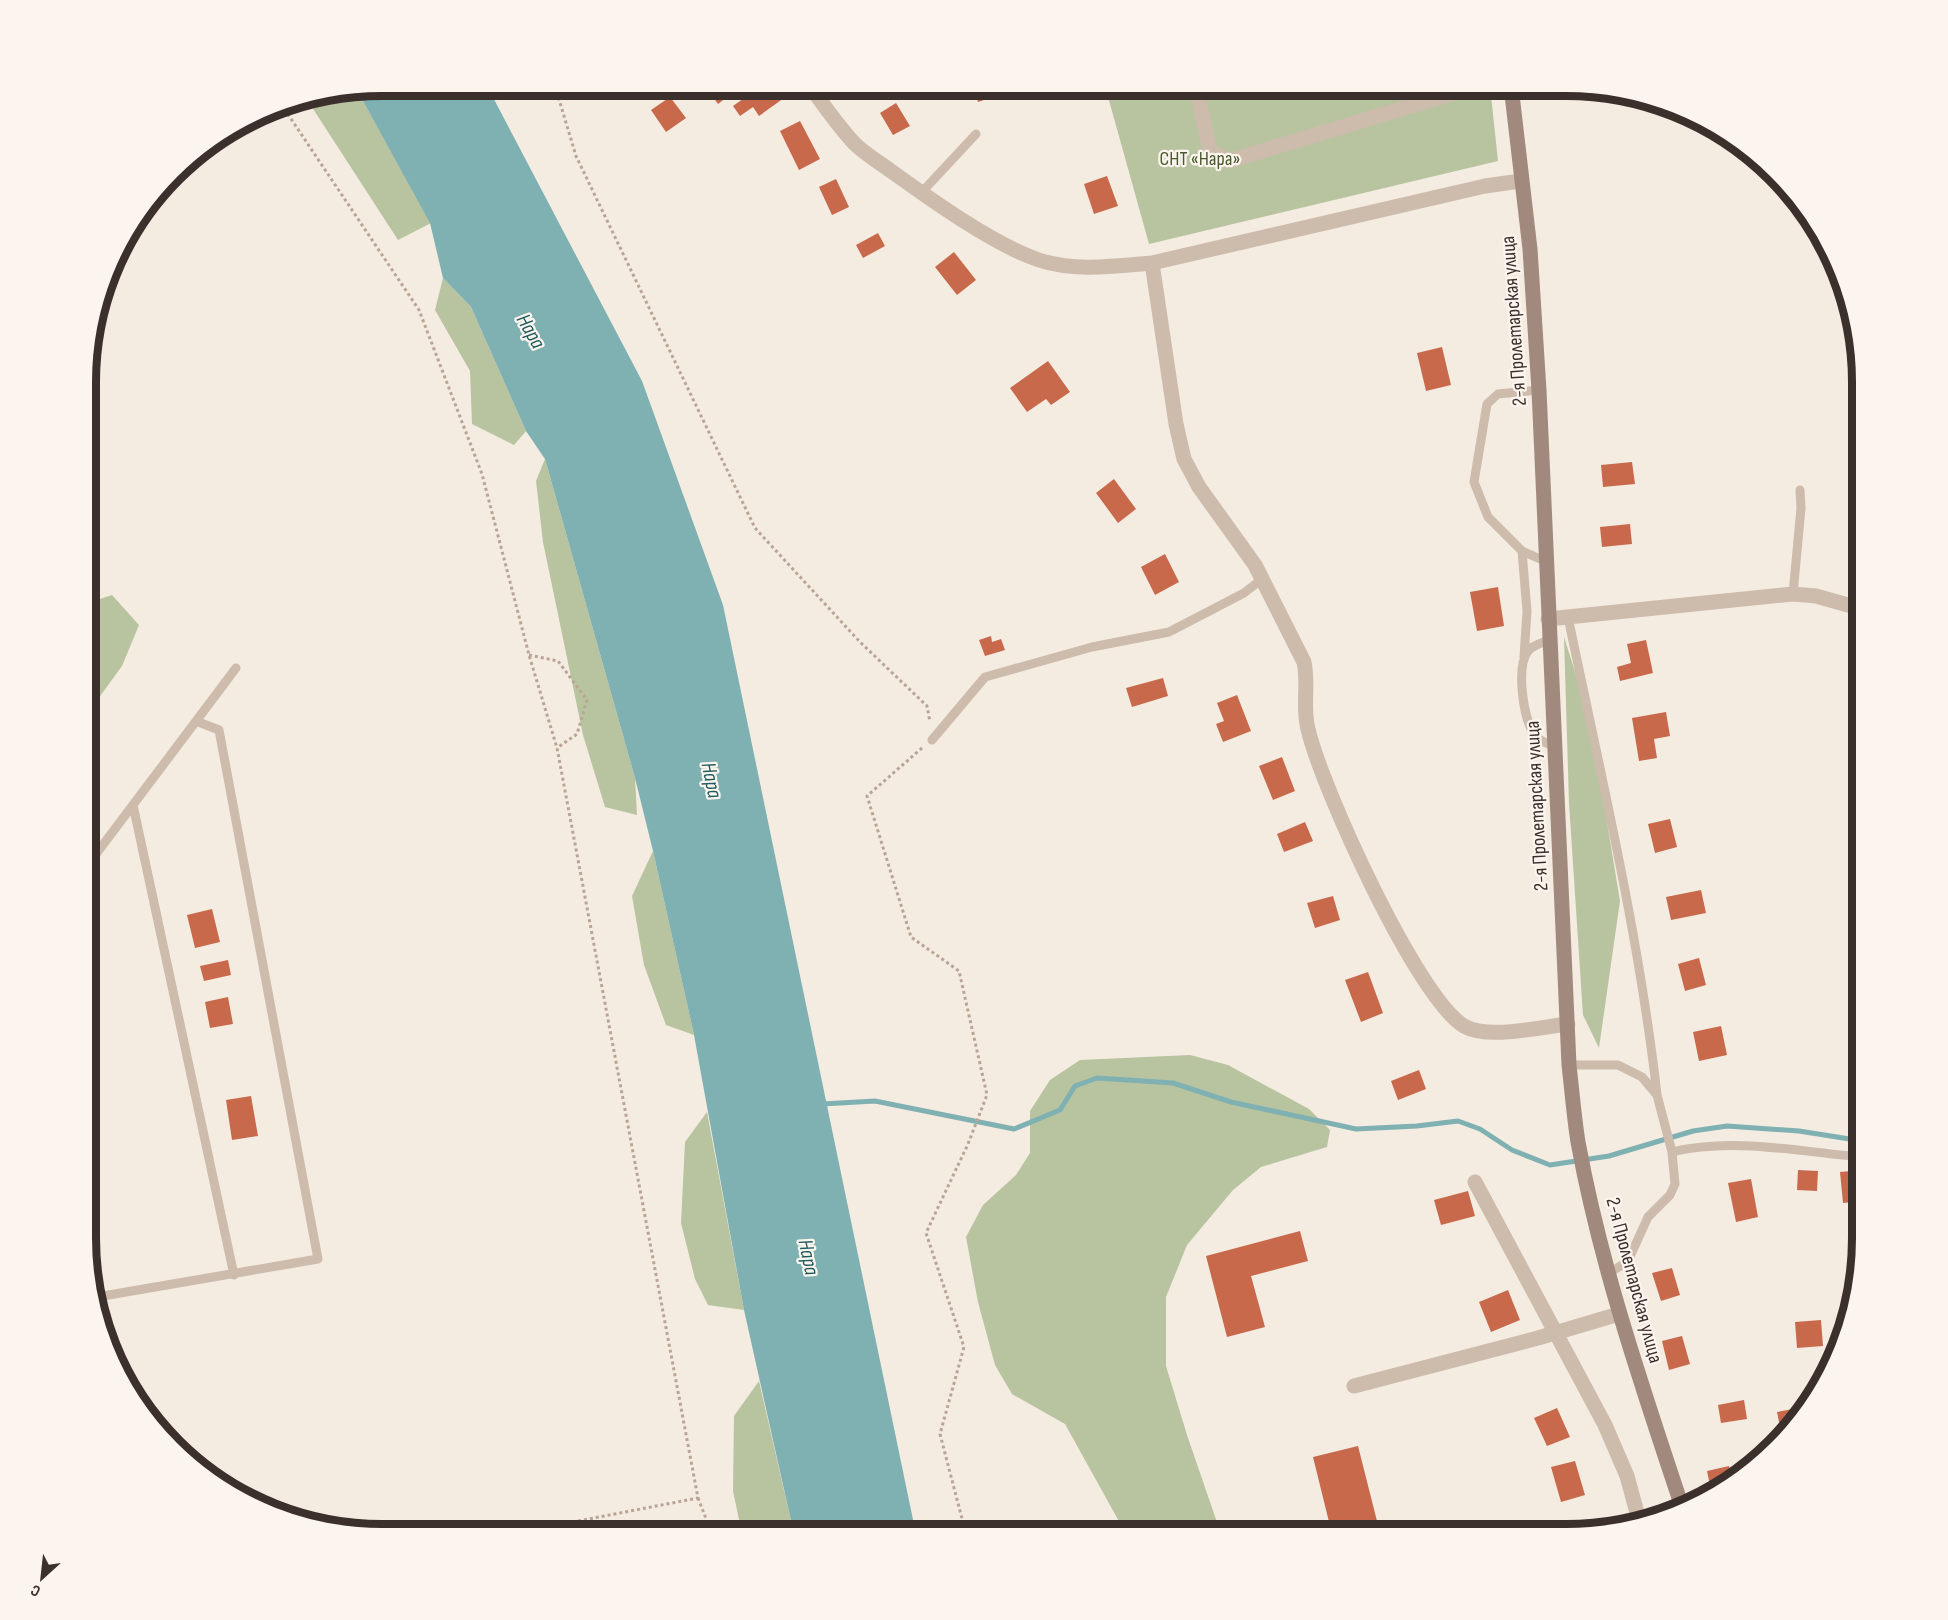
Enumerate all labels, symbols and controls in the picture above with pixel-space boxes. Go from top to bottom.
park label: СНТ «Нара» [1160,147,1240,171]
street label: 2-я Пролетарская улица [1496,235,1532,407]
water label: Нара [511,309,551,353]
street label: 2-я Пролетарская улица [1521,720,1553,892]
water label: Нара [696,760,728,801]
street label: 2-я Пролетарская улица [1600,1195,1668,1366]
water label: Нара [793,1237,825,1278]
north arrow [12,1548,72,1608]
text: С [28,1580,44,1600]

